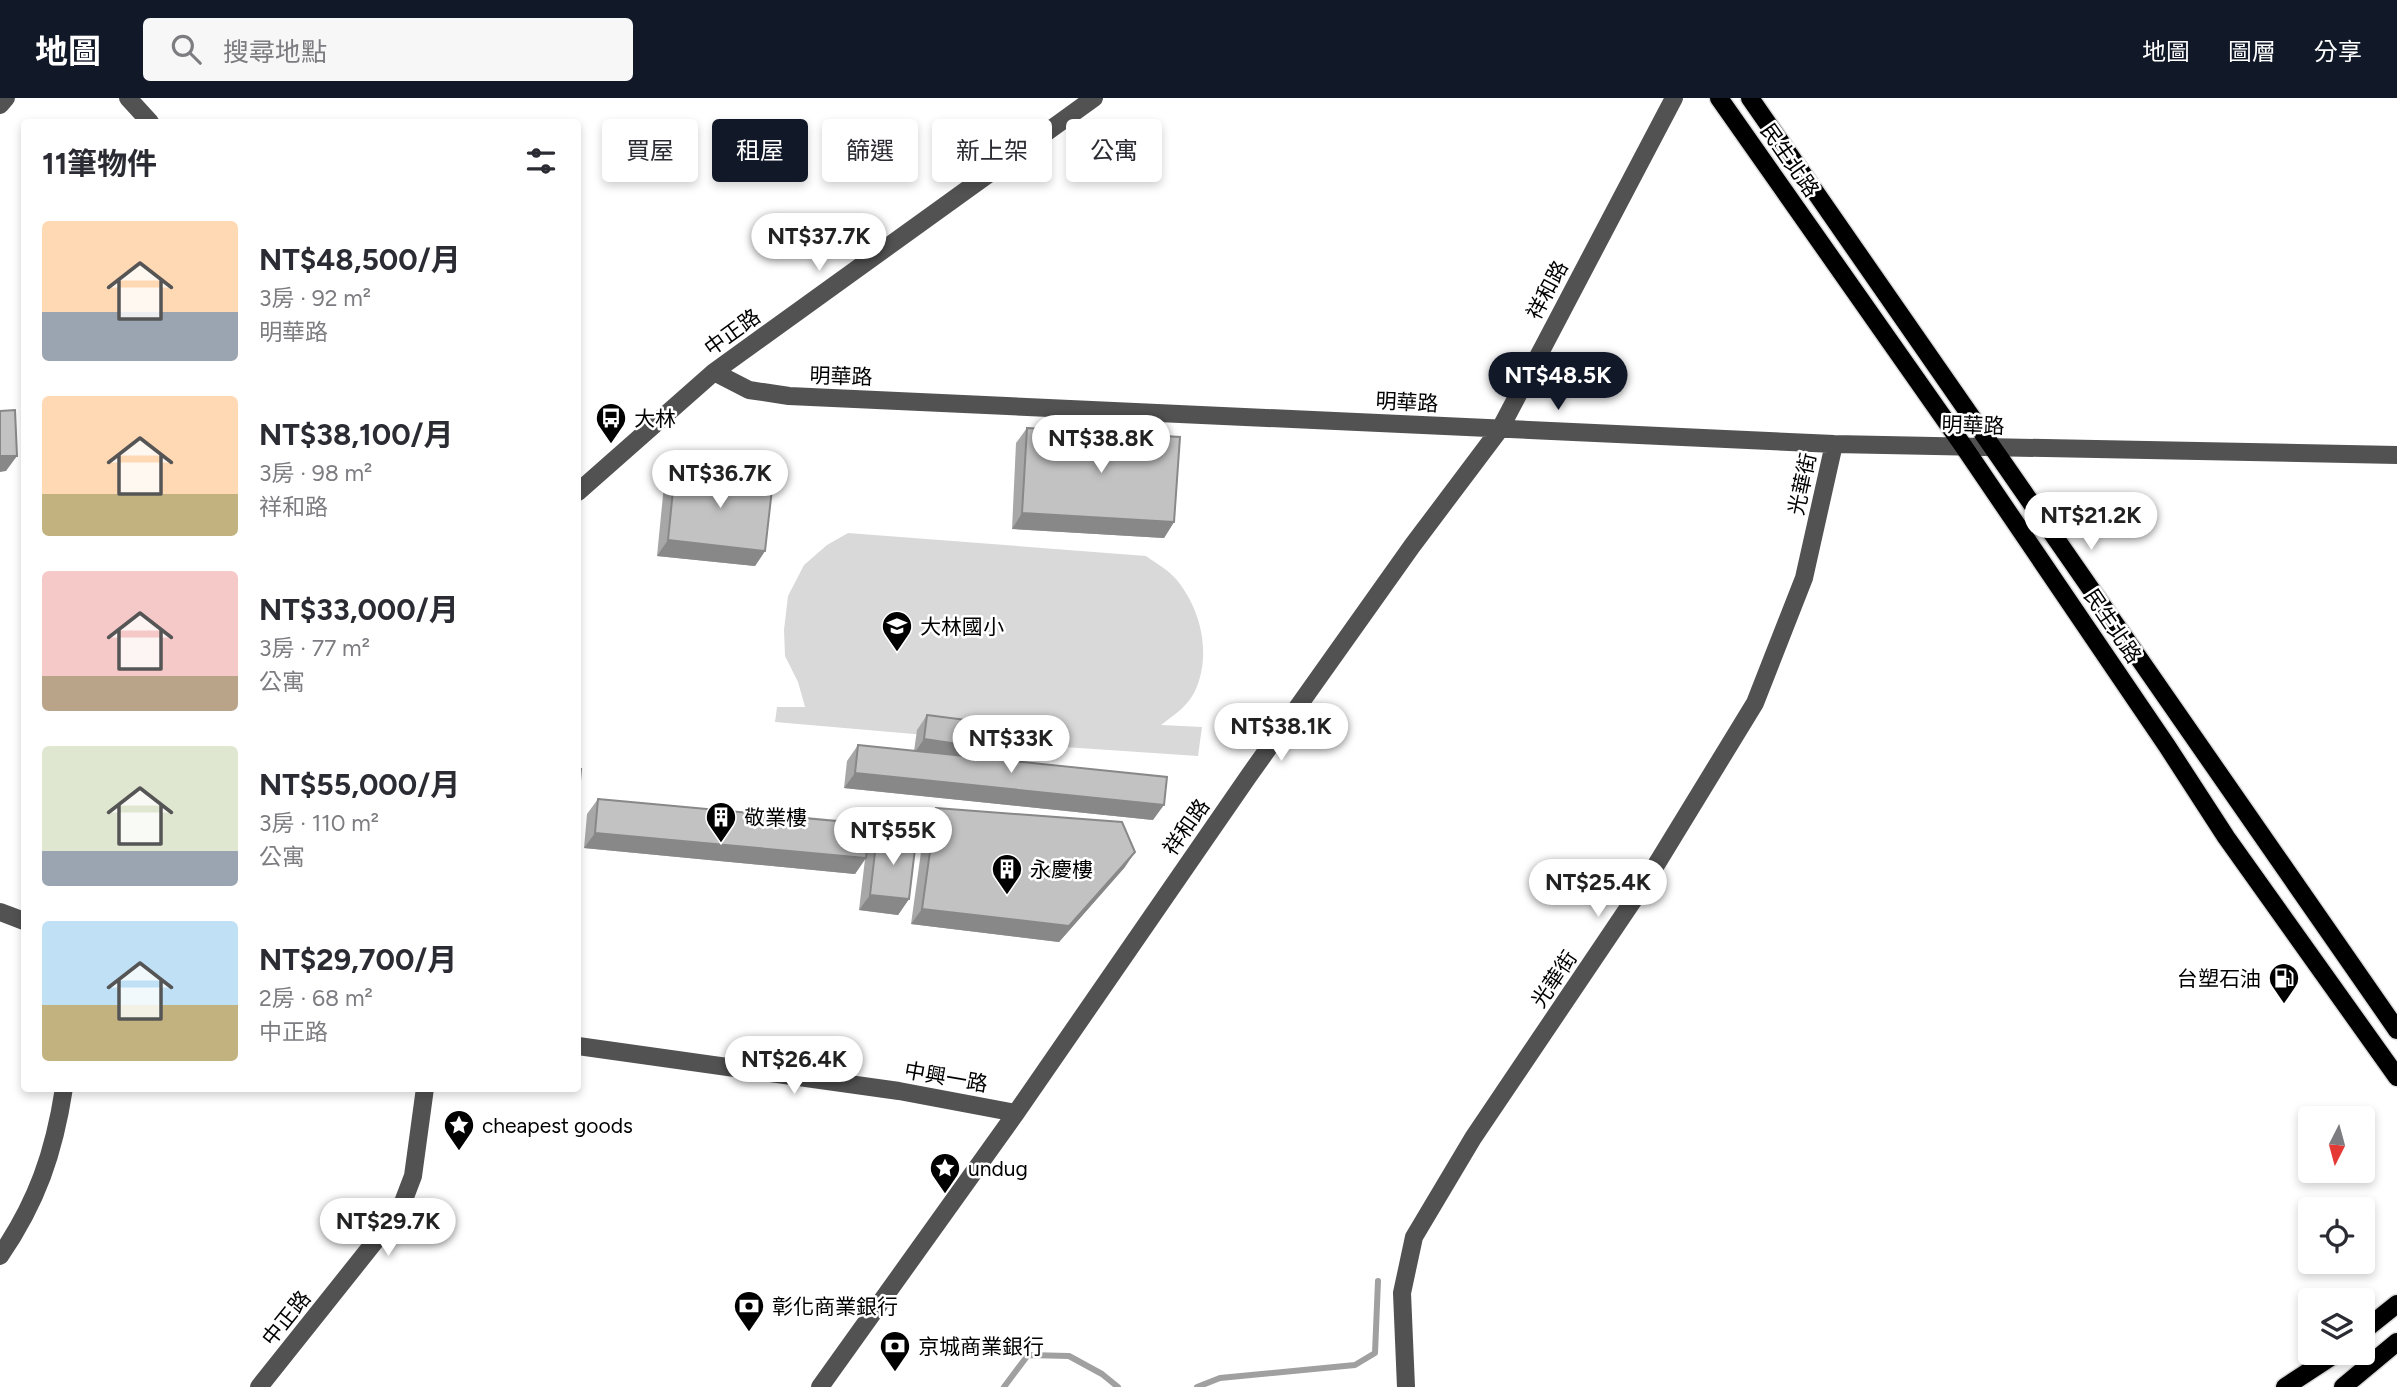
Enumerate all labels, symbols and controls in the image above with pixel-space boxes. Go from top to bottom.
search box [143,18,633,81]
icon: search [167,30,205,68]
text: 地圖 [35,32,101,71]
text: 搜尋地點 [223,36,327,68]
text: 地圖 [2142,37,2190,66]
text: 圖層 [2228,37,2276,66]
text: 分享 [2314,37,2362,66]
street label: 民生北路 [1756,118,1824,202]
chip: 買屋 [602,119,698,182]
chip: 租屋 [712,119,808,182]
chip: 篩選 [822,119,918,182]
chip: 新上架 [932,119,1052,182]
chip: 公寓 [1066,119,1162,182]
icon: filters [522,142,560,180]
text: 11筆物件 [42,145,157,182]
pin: NT$37.7K [747,214,891,273]
text: NT$37.7K [767,222,871,250]
text: NT$48,500/月 [259,241,461,278]
icon: home [98,249,182,333]
street label: 祥和路 [1521,256,1573,324]
text: 3房 · 92 m² [259,284,371,312]
street label: 中正路 [699,303,765,361]
text: 明華路 [259,318,328,346]
pin: NT$48.5K [1486,352,1630,412]
text: NT$48.5K [1505,361,1611,389]
street label: 明華路 [809,362,873,390]
street label: 明華路 [1375,388,1439,416]
bus stop icon: 大林 [594,401,628,445]
place label: 大林 [634,406,676,431]
street label: 明華路 [1941,411,2005,439]
text: NT$38,100/月 [259,416,454,453]
pin: NT$38.8K [1029,416,1173,475]
icon: home [98,424,182,508]
text: NT$38.8K [1048,424,1154,452]
pin: NT$36.7K [648,450,792,510]
street label: 光華街 [1783,451,1821,517]
text: 3房 · 98 m² [259,459,372,487]
text: NT$36.7K [668,459,772,487]
pin: NT$21.2K [2019,492,2163,552]
text: 祥和路 [259,493,328,521]
text: NT$21.2K [2040,501,2142,529]
street label: 民生北路 [2079,584,2147,668]
text: NT$33,000/月 [259,591,459,628]
icon: home [98,599,182,683]
school or university icon: 大林國小 [880,609,914,653]
place label: 大林國小 [920,614,1004,639]
text: 3房 · 77 m² [259,634,370,662]
text: 公寓 [259,668,305,696]
pin: NT$38.1K [1209,704,1353,763]
text: NT$38.1K [1230,712,1332,740]
pin: NT$33K [954,716,1068,775]
text: NT$33K [969,724,1053,752]
text: NT$55,000/月 [259,766,460,803]
icon: home [98,774,182,858]
street label: 祥和路 [1158,794,1214,860]
building icon: 敬業樓 [704,800,738,844]
place label: 敬業樓 [744,805,807,830]
pin: NT$55K [836,808,950,867]
text: 3房 · 110 m² [259,809,379,837]
text: NT$55K [850,816,936,844]
text: 公寓 [259,843,305,871]
building icon: 永慶樓 [990,852,1024,896]
place label: 永慶樓 [1030,857,1093,882]
pin: NT$25.4K [1526,860,1670,919]
text: NT$25.4K [1545,868,1651,896]
text: NT$29,700/月 [259,941,457,978]
street label: 光華街 [1526,946,1582,1012]
icon: home [98,949,182,1033]
fuel station icon: 台塑石油 [2267,961,2301,1005]
place label: 台塑石油 [2177,966,2261,991]
text: 2房 · 68 m² [259,984,373,1012]
text: 中正路 [259,1018,328,1046]
pin: NT$26.4K [722,1037,866,1096]
text: NT$26.4K [741,1045,847,1073]
street label: 中興一路 [902,1057,990,1097]
north arrow [2298,1106,2375,1183]
map controls [2298,1106,2375,1365]
place icon: cheapest goods [442,1108,476,1152]
place label: cheapest goods [482,1113,633,1138]
place icon: undug [928,1151,962,1195]
place label: undug [968,1156,1028,1181]
button: locate [2298,1197,2375,1274]
pin: NT$29.7K [316,1198,460,1258]
text: NT$29.7K [336,1207,440,1235]
street label: 中正路 [256,1286,316,1350]
button: layers [2298,1288,2375,1365]
bank icon: 彰化商業銀行 [732,1289,766,1333]
place label: 彰化商業銀行 [772,1294,898,1319]
bank icon: 京城商業銀行 [878,1329,912,1373]
place label: 京城商業銀行 [918,1334,1044,1359]

